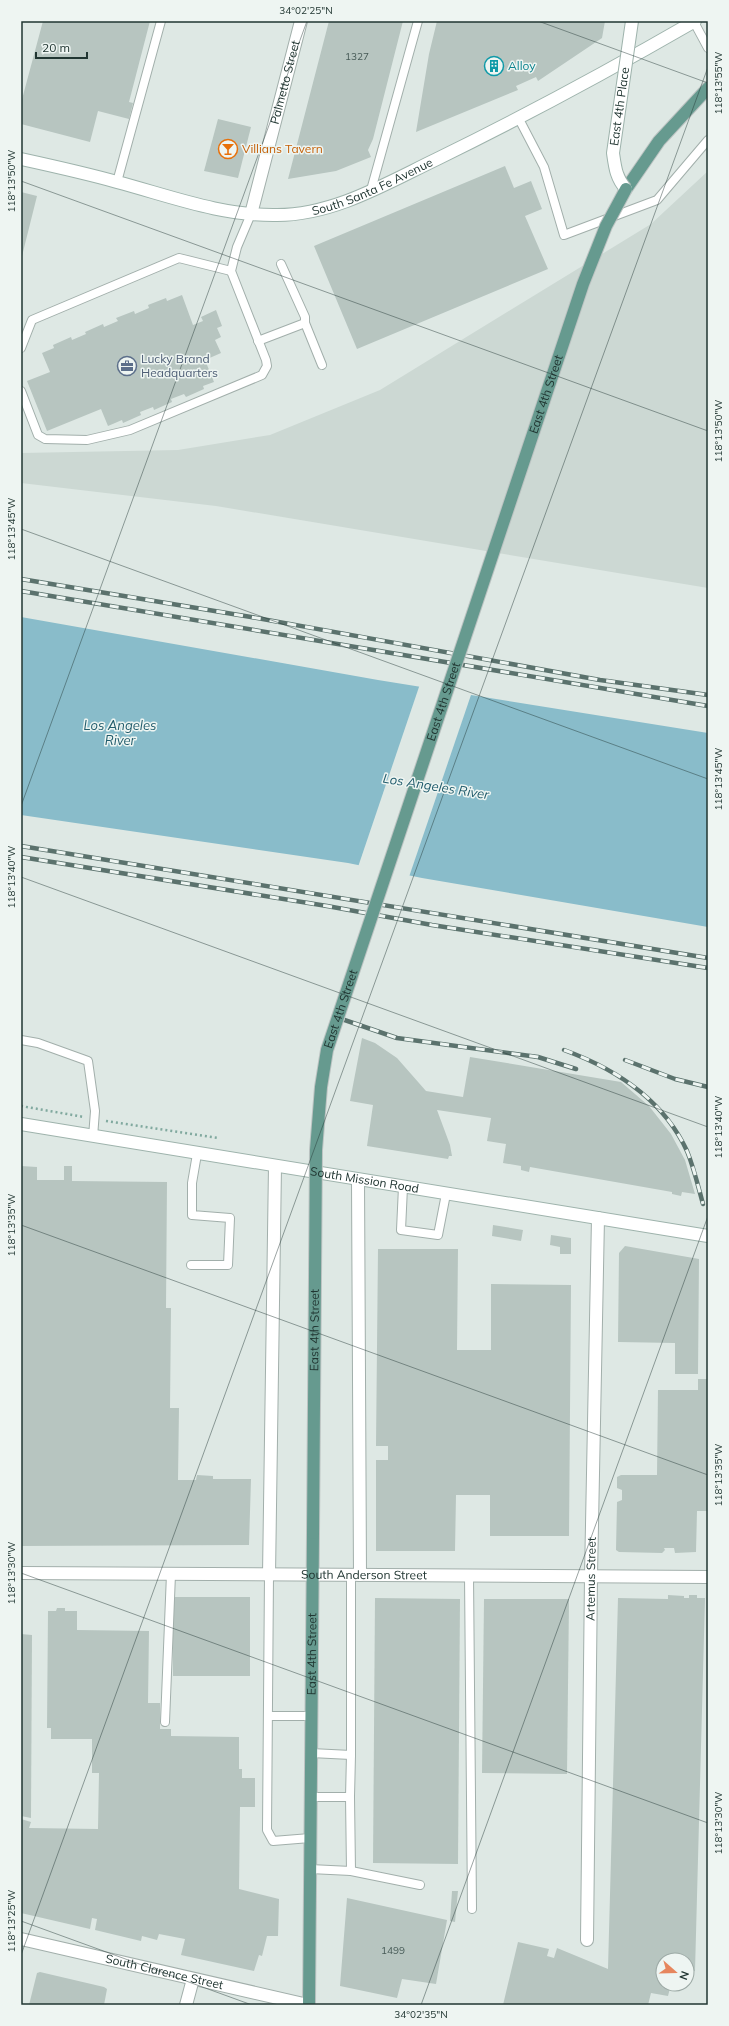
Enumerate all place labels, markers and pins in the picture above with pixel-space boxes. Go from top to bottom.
building icon: Alloy [483,55,505,77]
place label: Alloy [508,58,536,73]
bar icon: Villians Tavern [217,138,239,160]
place label: Villians Tavern [242,141,323,156]
place label: Lucky Brand Headquarters [141,351,218,380]
office icon: Lucky Brand Headquarters [116,355,138,377]

